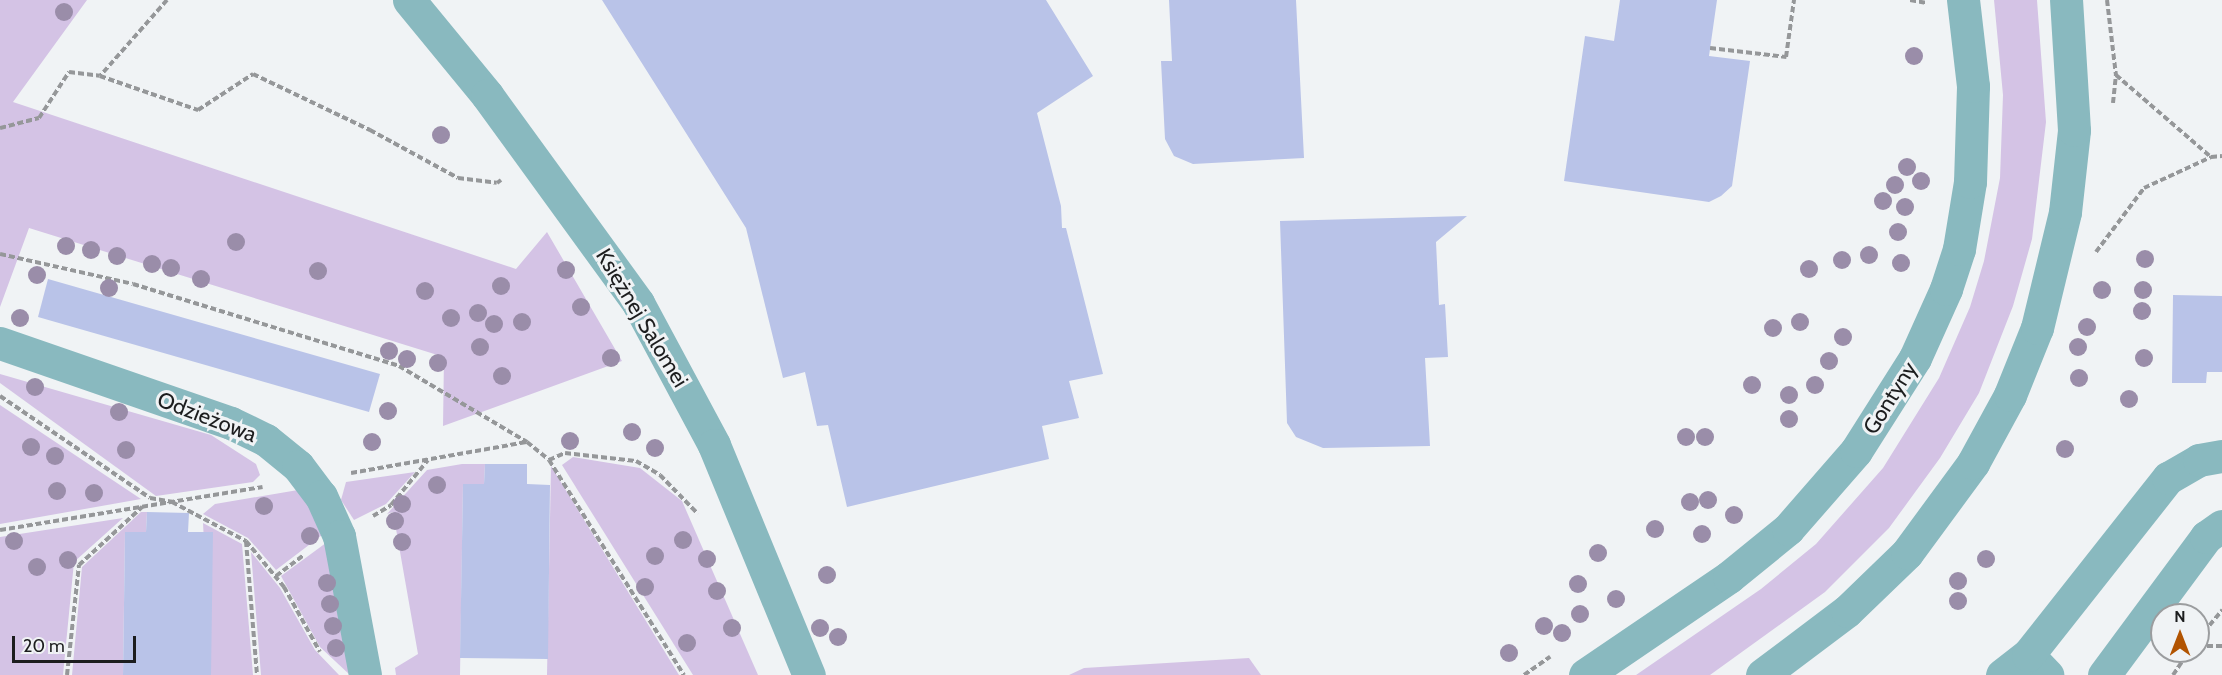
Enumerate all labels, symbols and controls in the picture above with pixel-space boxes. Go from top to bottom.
street label: Księżnej Salomei [590,244,694,392]
street label: Gontyny [1857,357,1923,439]
street label: Odzieżowa [154,386,260,448]
north arrow [2150,603,2210,663]
text: N [2174,607,2186,626]
scale bar [15,624,140,662]
text: 20 m [23,635,65,657]

